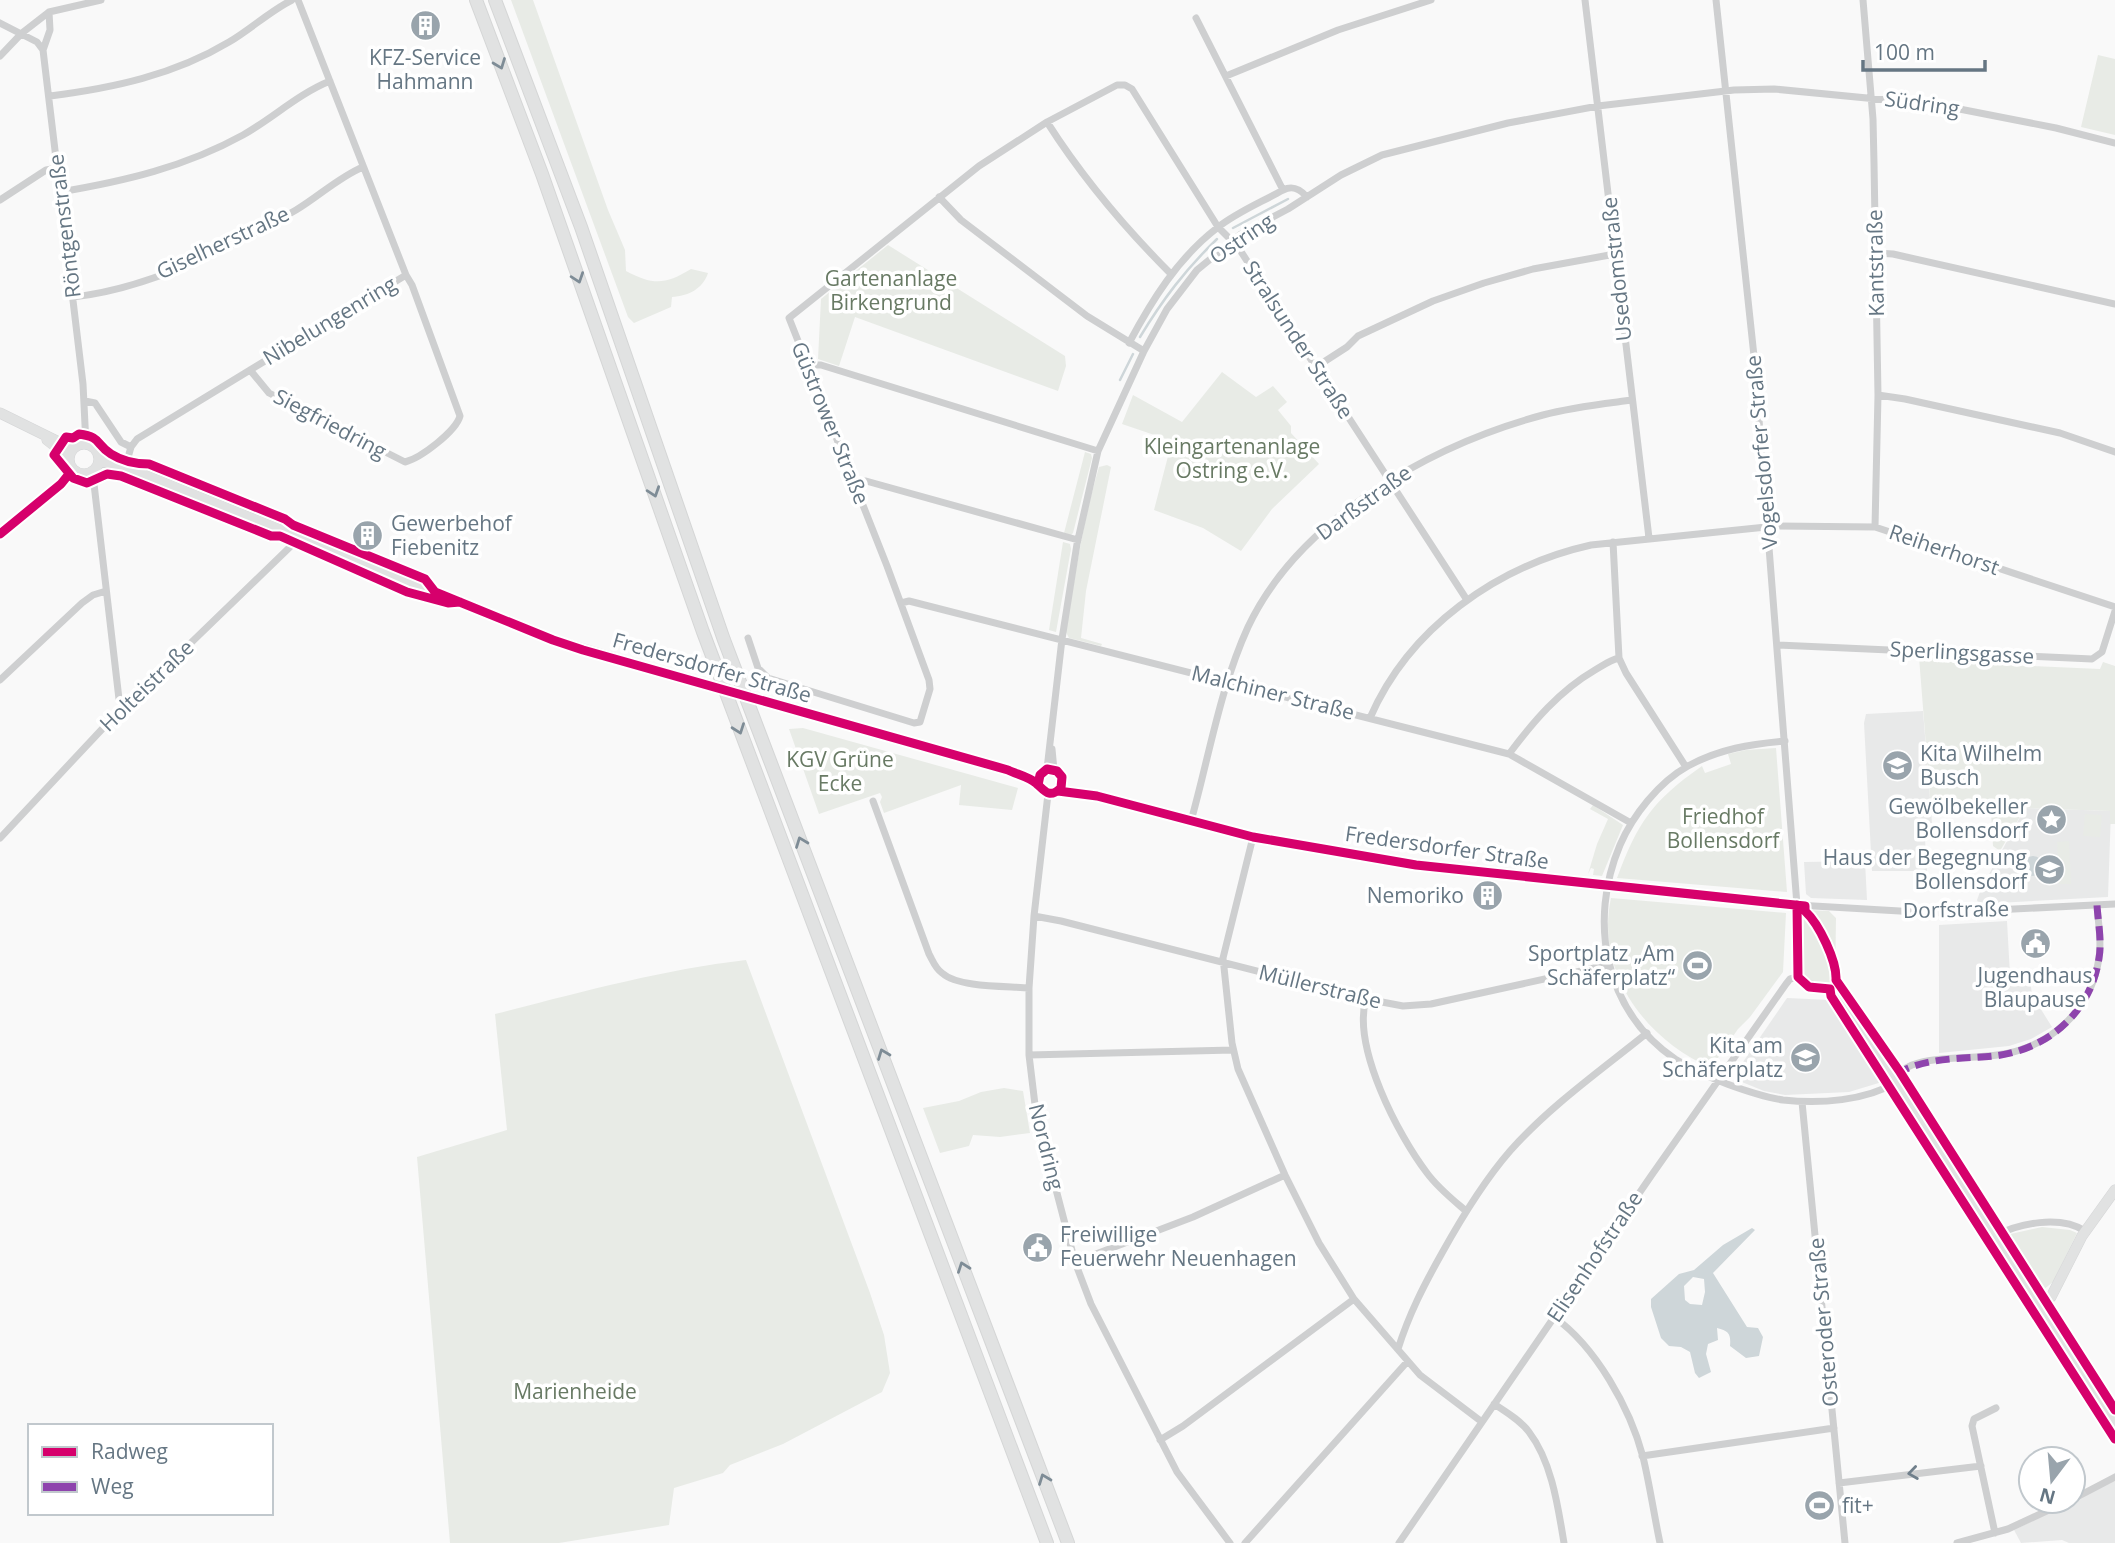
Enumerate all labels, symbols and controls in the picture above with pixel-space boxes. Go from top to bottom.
building icon: KFZ-Service Hahmann [408,9,442,43]
scale bar [1863,28,1986,72]
text: 100 m [1874,38,1935,66]
place label: KFZ-Service Hahmann [369,43,481,95]
one-way arrow [492,57,506,69]
street label: Südring [1883,84,1961,122]
street label: Röntgenstraße [41,153,87,300]
street label: Usedomstraße [1595,196,1637,342]
street label: Giselherstraße [152,199,294,285]
street label: Ostring [1204,206,1279,270]
street label: Kantstraße [1860,209,1890,317]
street label: Stralsunder Straße [1237,255,1360,424]
park label: Gartenanlage Birkengrund [825,264,957,316]
street label: Nibelungenring [258,269,401,371]
one-way arrow [570,271,584,283]
street label: Güstrower Straße [786,337,876,508]
street label: Vogelsdorfer Straße [1739,354,1783,550]
street label: Siegfriedring [269,382,392,465]
park label: Kleingartenanlage Ostring e.V. [1144,432,1320,484]
street label: Darßstraße [1310,458,1417,546]
one-way arrow [646,486,660,498]
place label: Gewerbehof Fiebenitz [391,509,514,561]
street label: Reiherhorst [1885,517,2003,581]
building icon: Gewerbehof Fiebenitz [351,519,385,553]
street label: Fredersdorfer Straße [610,625,815,709]
street label: Holteistraße [93,633,199,737]
street label: Sperlingsgasse [1889,634,2035,670]
street label: Malchiner Straße [1189,658,1358,726]
one-way arrow [731,723,745,735]
place label: Kita Wilhelm Busch [1920,739,2042,791]
park label: KGV Grüne Ecke [786,745,894,797]
school or university icon: Kita Wilhelm Busch [1880,749,1914,783]
place label: Gewölbekeller Bollensdorf [1888,792,2030,844]
park label: Friedhof Bollensdorf [1667,802,1781,854]
place icon: Gewölbekeller Bollensdorf [2034,802,2068,836]
street label: Fredersdorfer Straße [1343,819,1551,875]
one-way arrow [795,836,809,848]
place label: Haus der Begegnung Bollensdorf [1823,843,2029,895]
school or university icon: Haus der Begegnung Bollensdorf [2033,853,2067,887]
building icon: Nemoriko [1470,879,1504,913]
place label: Nemoriko [1367,881,1464,909]
street label: Dorfstraße [1903,894,2009,924]
public building icon: Jugendhaus Blaupause [2018,927,2052,961]
place label: Sportplatz „Am Schäferplatz“ [1528,939,1676,991]
sports icon: Sportplatz „Am Schäferplatz“ [1681,949,1715,983]
street label: Müllerstraße [1256,957,1384,1015]
place label: Jugendhaus Blaupause [1976,961,2092,1013]
place label: Kita am Schäferplatz [1662,1031,1783,1083]
school or university icon: Kita am Schäferplatz [1789,1041,1823,1075]
one-way arrow [877,1048,891,1060]
street label: Nordring [1023,1101,1071,1193]
street label: Elisenhofstraße [1540,1186,1648,1327]
place label: Freiwillige Feuerwehr Neuenhagen [1060,1220,1297,1272]
public building icon: Freiwillige Feuerwehr Neuenhagen [1020,1230,1054,1264]
street label: Osteroder Straße [1802,1236,1844,1408]
one-way arrow [957,1261,971,1273]
park label: Marienheide [513,1377,637,1405]
legend [28,1424,273,1515]
text: Radweg [91,1437,168,1465]
north arrow [2017,1445,2087,1515]
one-way arrow [1907,1466,1919,1481]
text: Weg [91,1472,134,1500]
one-way arrow [1038,1474,1052,1486]
text: N [2036,1482,2058,1511]
sports icon: fit+ [1802,1489,1836,1523]
place label: fit+ [1842,1491,1874,1519]

